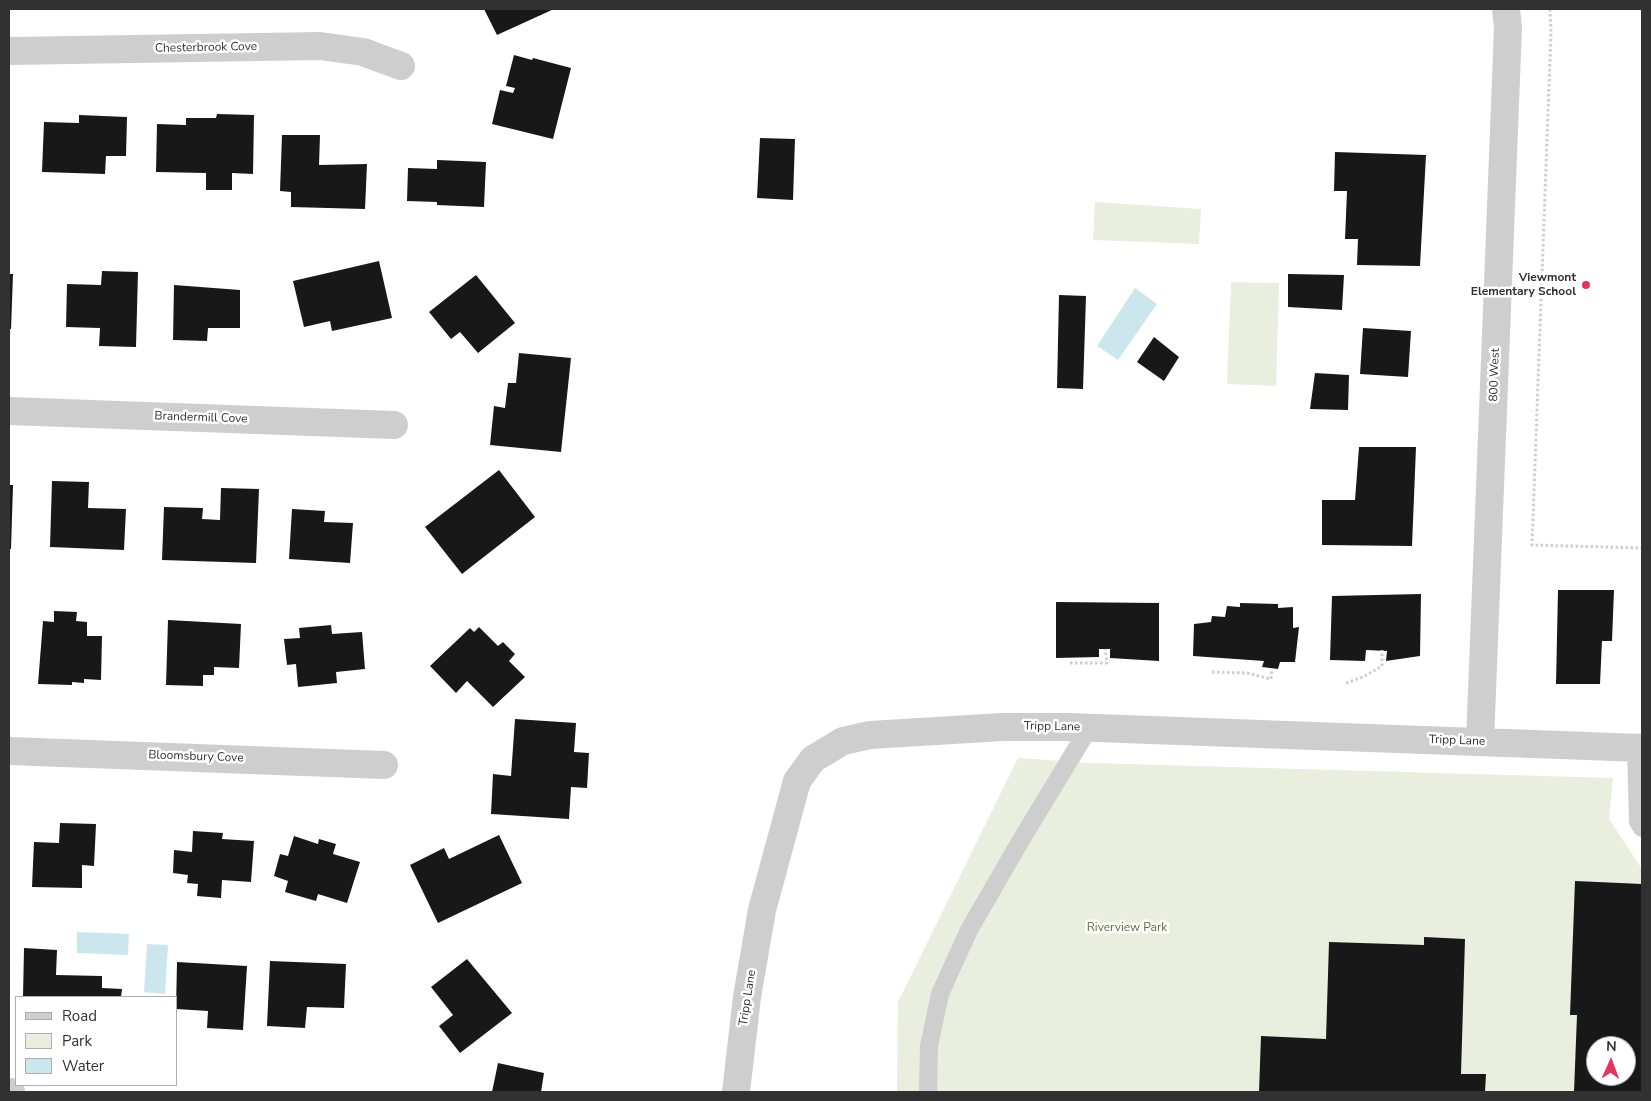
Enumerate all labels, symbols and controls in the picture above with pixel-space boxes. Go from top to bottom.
street label: Chesterbrook Cove [155,40,257,56]
place label: Viewmont Elementary School [1471,271,1576,299]
marker: Viewmont Elementary School [1580,279,1592,291]
street label: 800 West [1487,348,1503,402]
street label: Brandermill Cove [154,409,248,427]
street label: Tripp Lane [1024,719,1080,735]
street label: Tripp Lane [1428,733,1486,749]
street label: Bloomsbury Cove [148,748,244,766]
park label: Riverview Park [1087,921,1167,935]
street label: Tripp Lane [736,969,760,1027]
legend [15,996,178,1086]
text: Road [62,1006,97,1026]
text: Park [62,1031,92,1051]
north arrow [1586,1036,1636,1086]
text: N [1606,1037,1617,1056]
text: Water [62,1056,104,1076]

